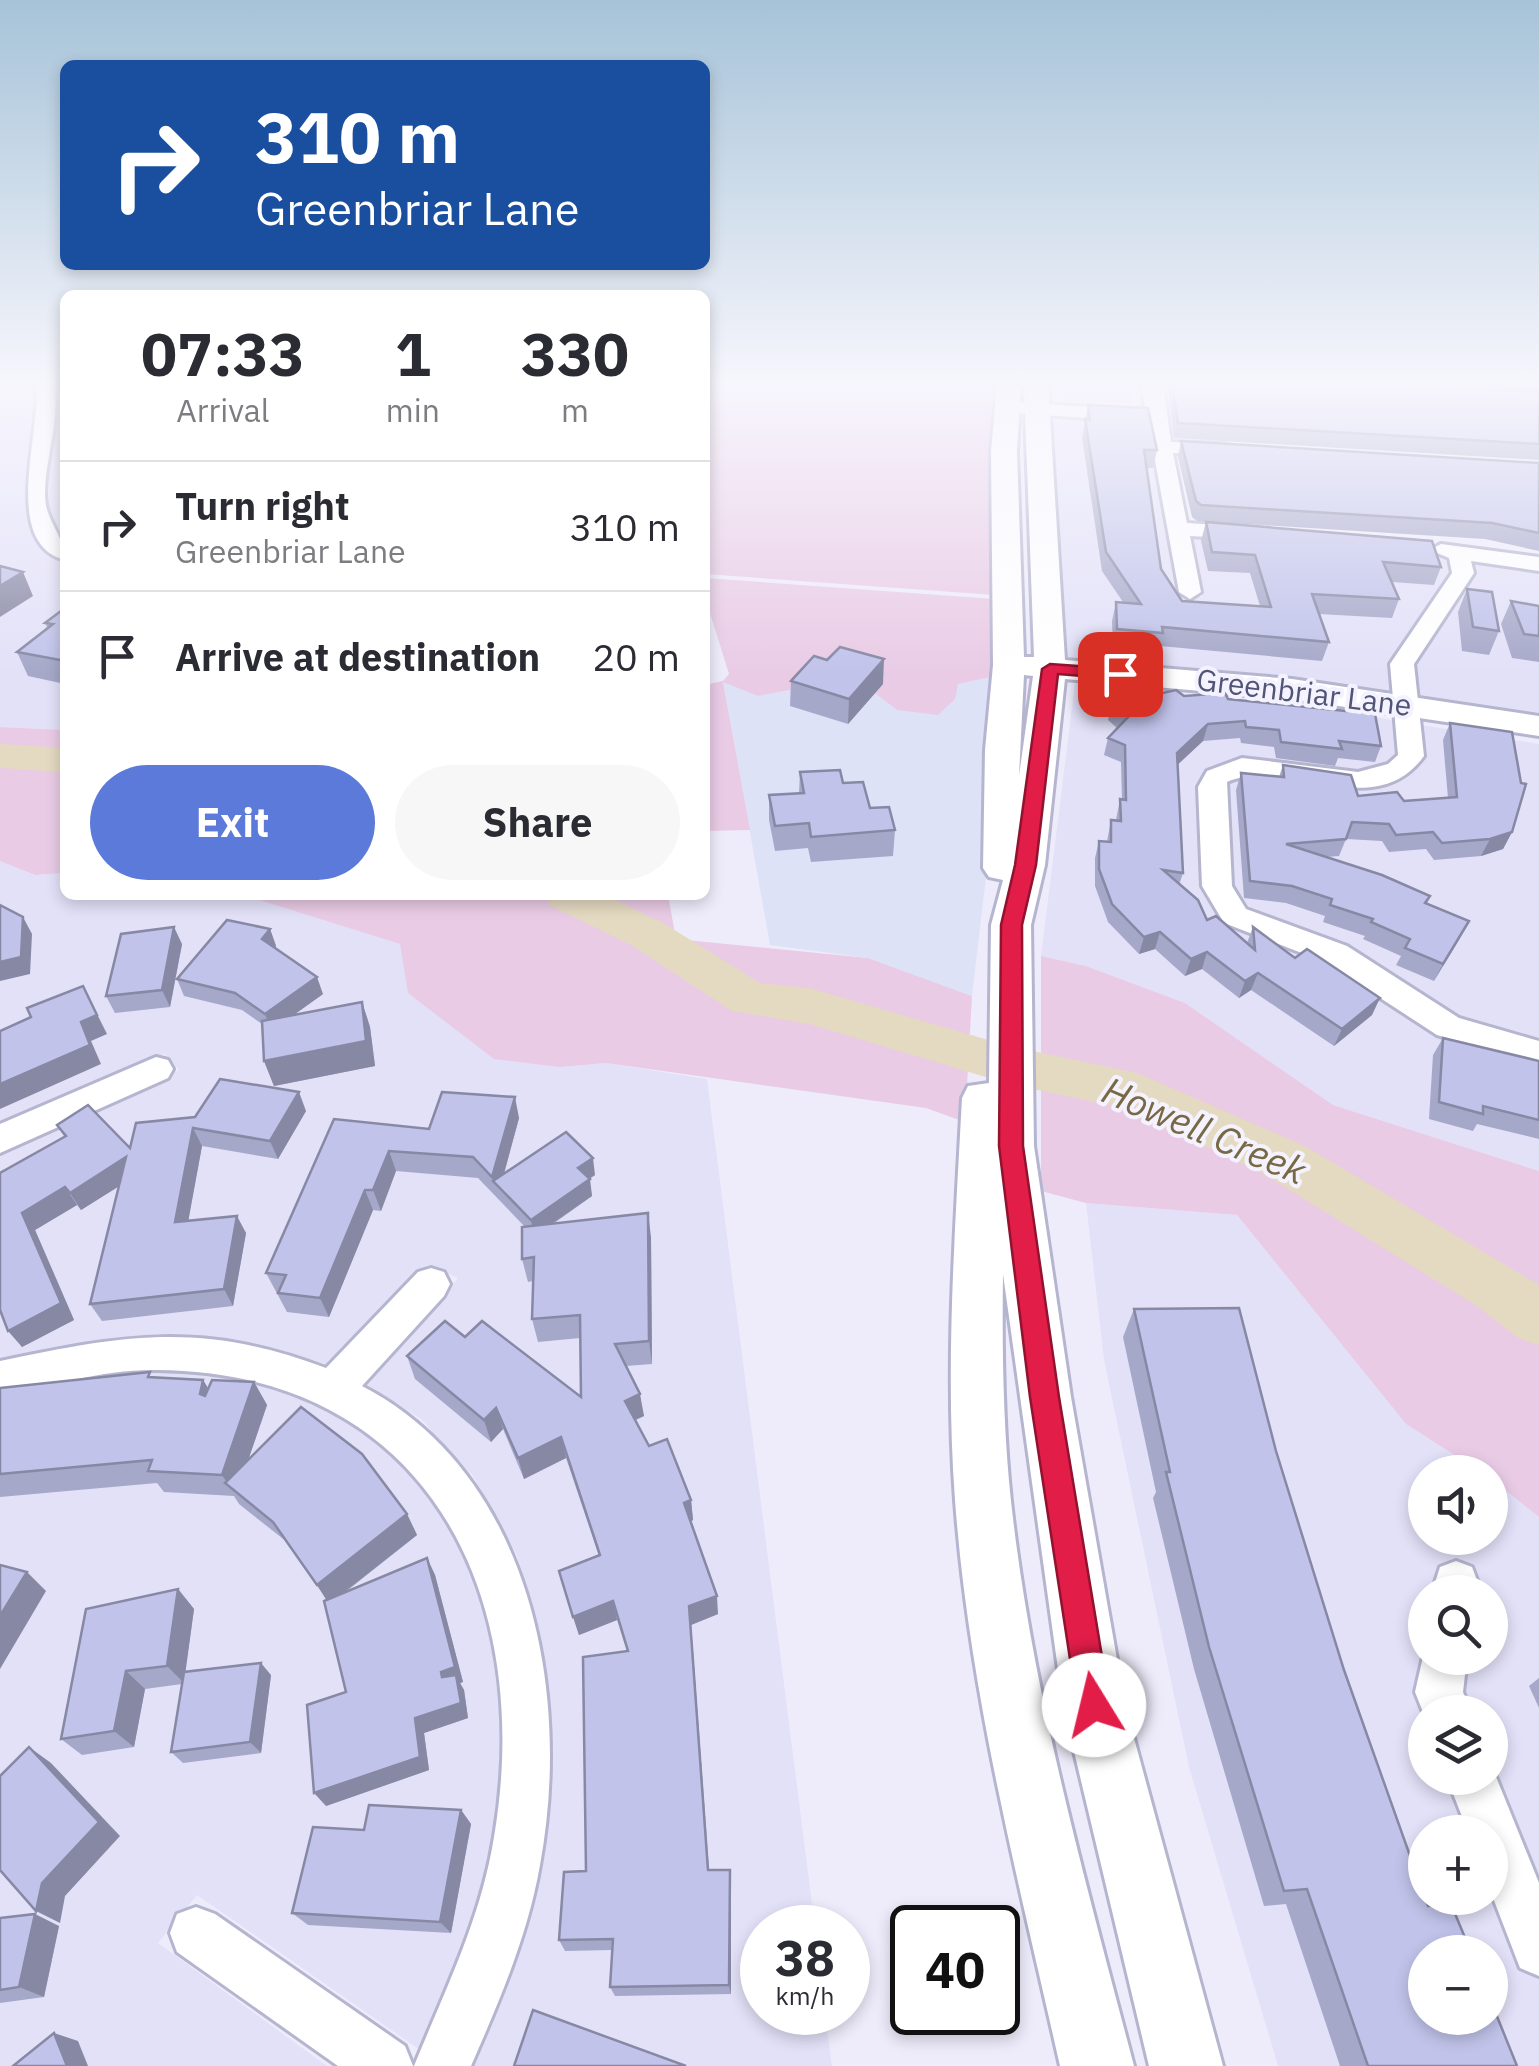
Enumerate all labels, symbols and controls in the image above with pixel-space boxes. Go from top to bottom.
text: 310 m [255,91,460,182]
icon: right [90,100,220,230]
text: Greenbriar Lane [255,179,579,237]
text: 07:33 [141,314,305,393]
text: 1 [395,314,431,393]
text: 330 [521,314,629,393]
text: Arrival [176,389,270,431]
text: min [386,389,440,431]
text: m [561,389,589,431]
text: Turn right [175,481,350,530]
icon: right [90,499,145,554]
text: 310 m [569,502,680,551]
text: Greenbriar Lane [175,530,406,572]
icon: arrive [90,629,145,684]
text: Arrive at destination [175,632,540,681]
text: 20 m [592,632,680,681]
pin [1078,632,1163,717]
icon: arrive [1093,647,1148,702]
street label: Greenbriar Lane [1194,659,1414,724]
button: Exit [90,765,375,880]
button: Share [395,765,680,880]
water label: Howell Creek [1095,1065,1315,1195]
map controls [1408,1455,1508,2035]
button: sound [1408,1455,1508,1555]
button: search [1408,1575,1508,1675]
position arrow [1042,1653,1146,1757]
button: layers [1408,1695,1508,1795]
button: + [1408,1815,1508,1915]
speed limit sign: 40 [890,1905,1020,2035]
text: 38 [775,1925,835,1990]
button: − [1408,1935,1508,2035]
text: km/h [776,1979,834,2012]

